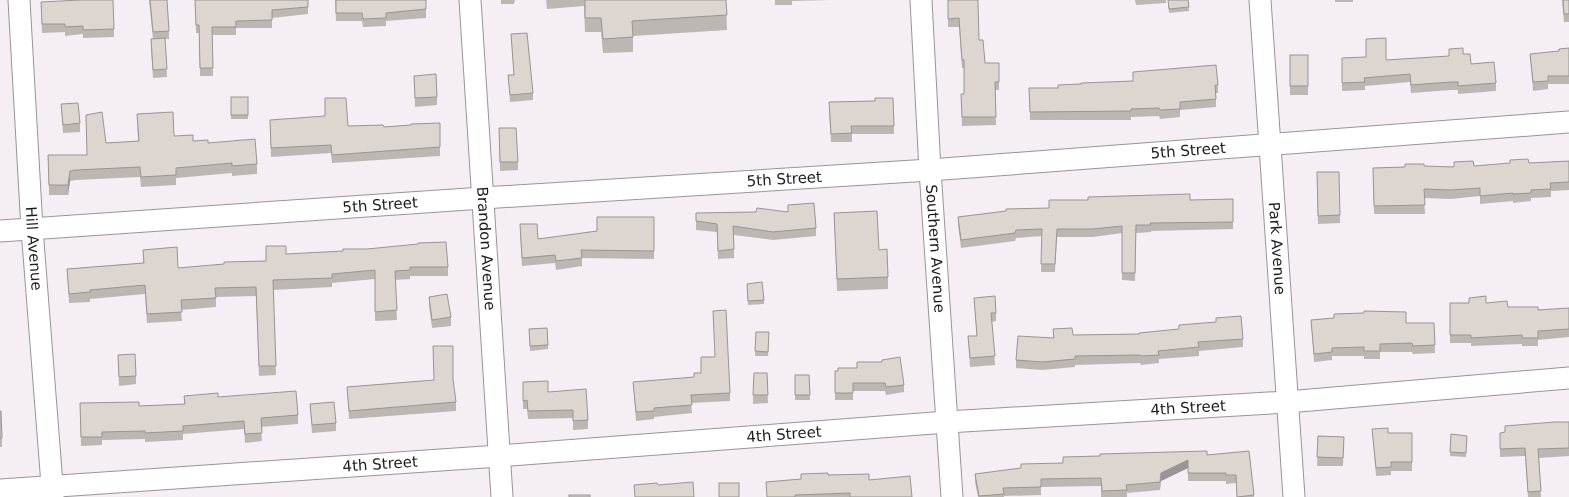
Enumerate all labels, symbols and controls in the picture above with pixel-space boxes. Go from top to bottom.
street label: 5th Street [1150,139,1227,162]
street label: 5th Street [746,168,823,190]
street label: Southern Avenue [922,184,949,313]
street label: Brandon Avenue [473,186,499,311]
street label: 5th Street [342,193,418,217]
street label: Park Avenue [1265,201,1289,295]
street label: Hill Avenue [22,206,46,291]
street label: 4th Street [1150,397,1226,419]
street label: 4th Street [746,423,822,446]
street label: 4th Street [342,453,418,476]

